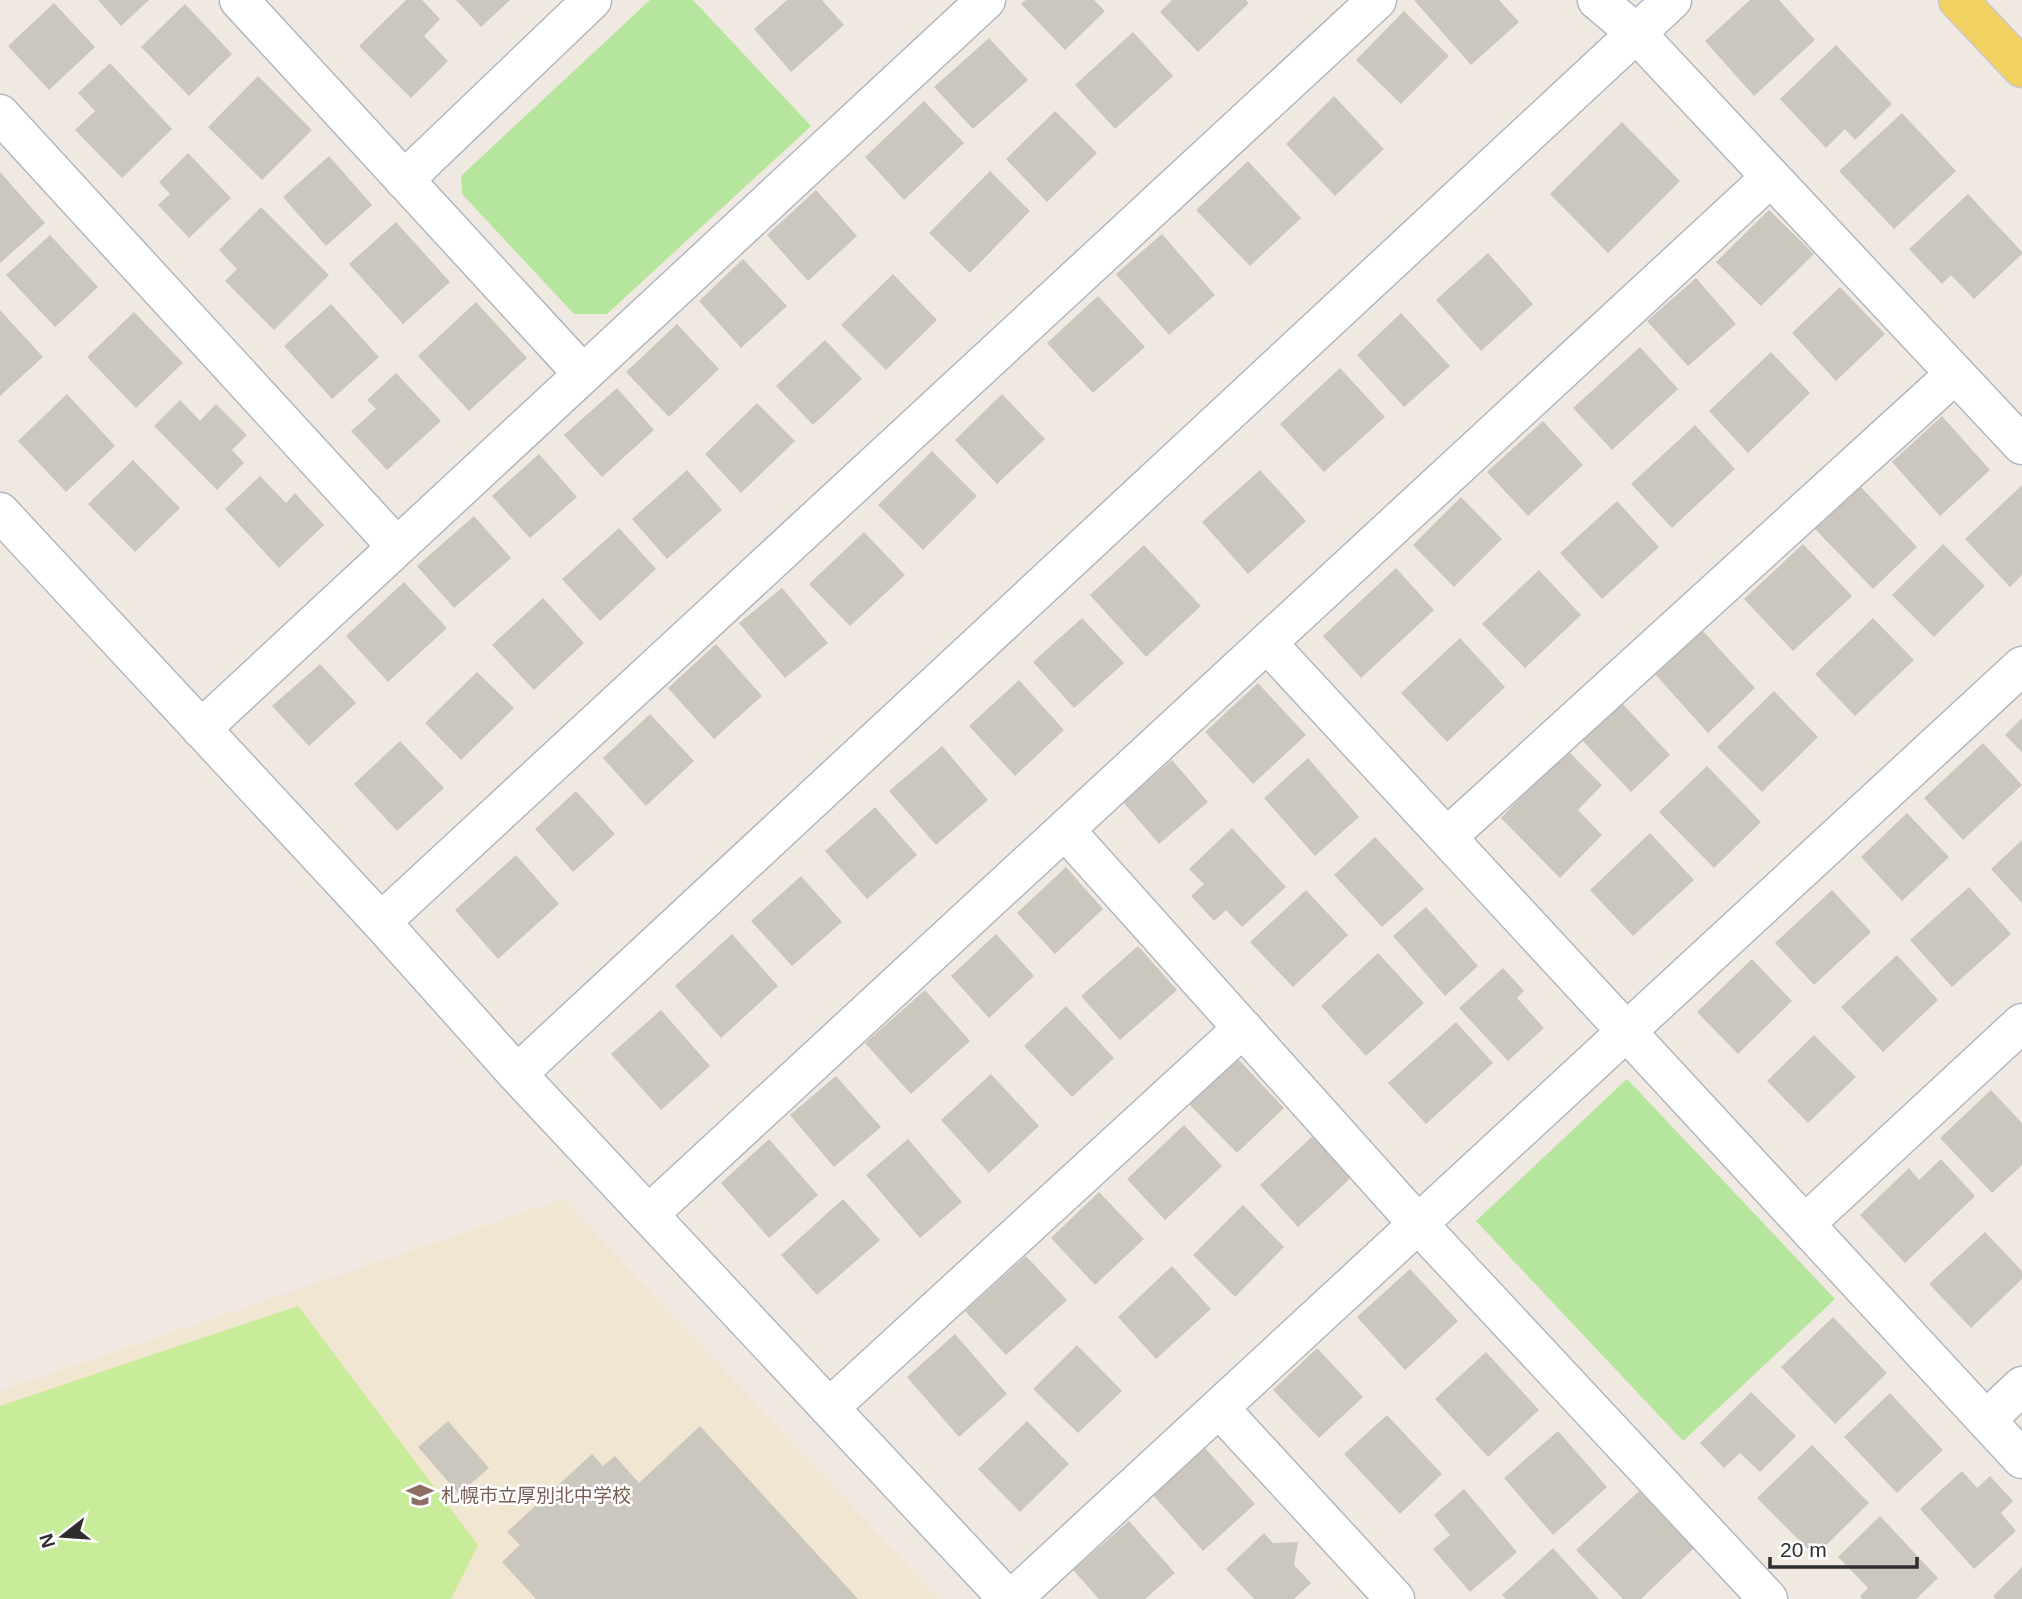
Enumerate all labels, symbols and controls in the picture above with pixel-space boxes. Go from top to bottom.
school or university icon: 札幌市立厚別北中学校 [405,1480,435,1510]
place label: 札幌市立厚別北中学校 [441,1485,631,1506]
north arrow [28,1501,98,1571]
scale bar [1770,1526,1917,1570]
text: N [35,1531,59,1550]
text: 20 m [1780,1538,1827,1561]

